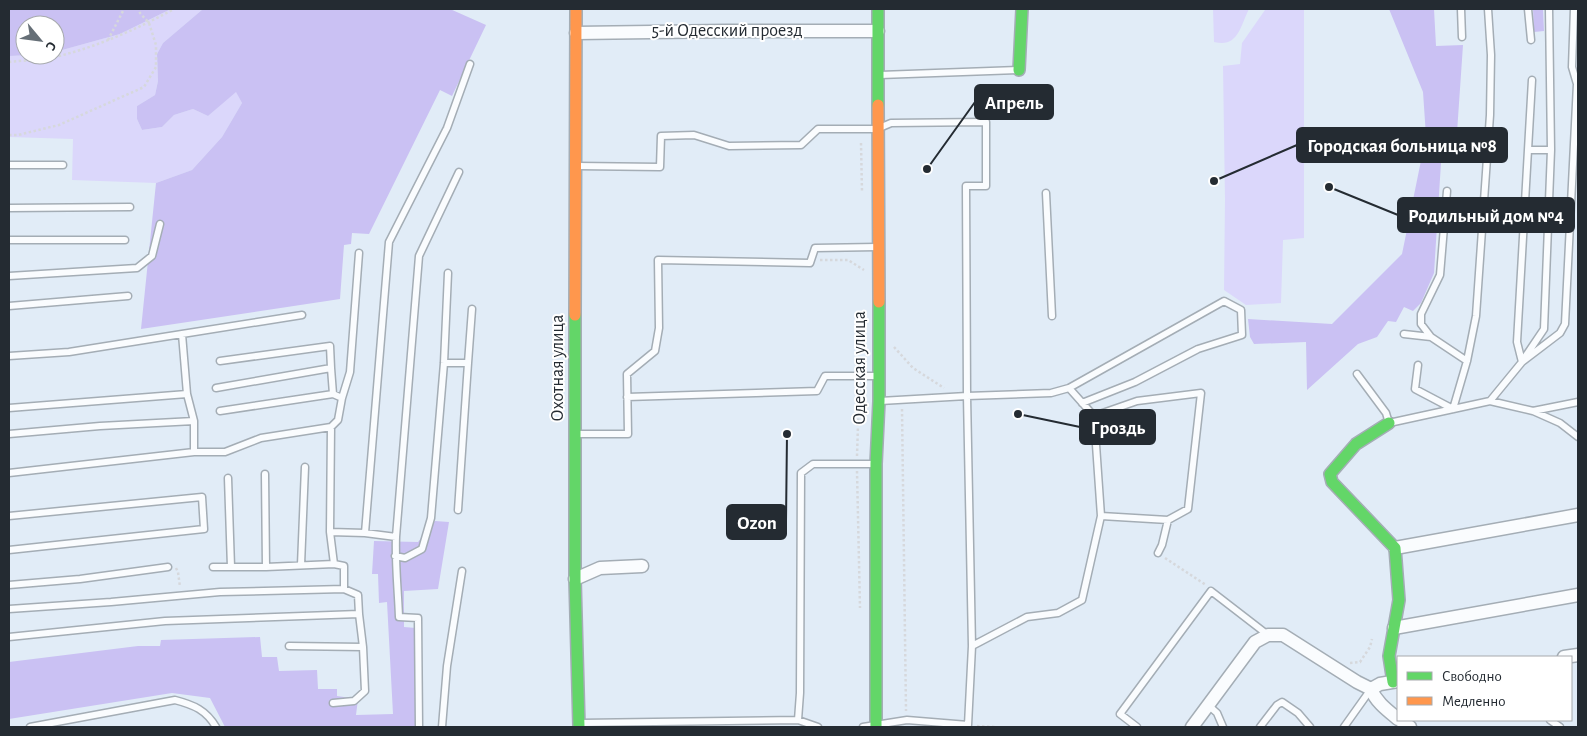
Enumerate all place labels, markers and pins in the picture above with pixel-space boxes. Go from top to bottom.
callout: Апрель [975,85,1053,119]
callout: Городская больница №8 [1297,128,1507,162]
callout: Родильный дом №4 [1398,198,1574,232]
callout: Гроздь [1080,410,1155,444]
callout: Ozon [727,505,786,539]

